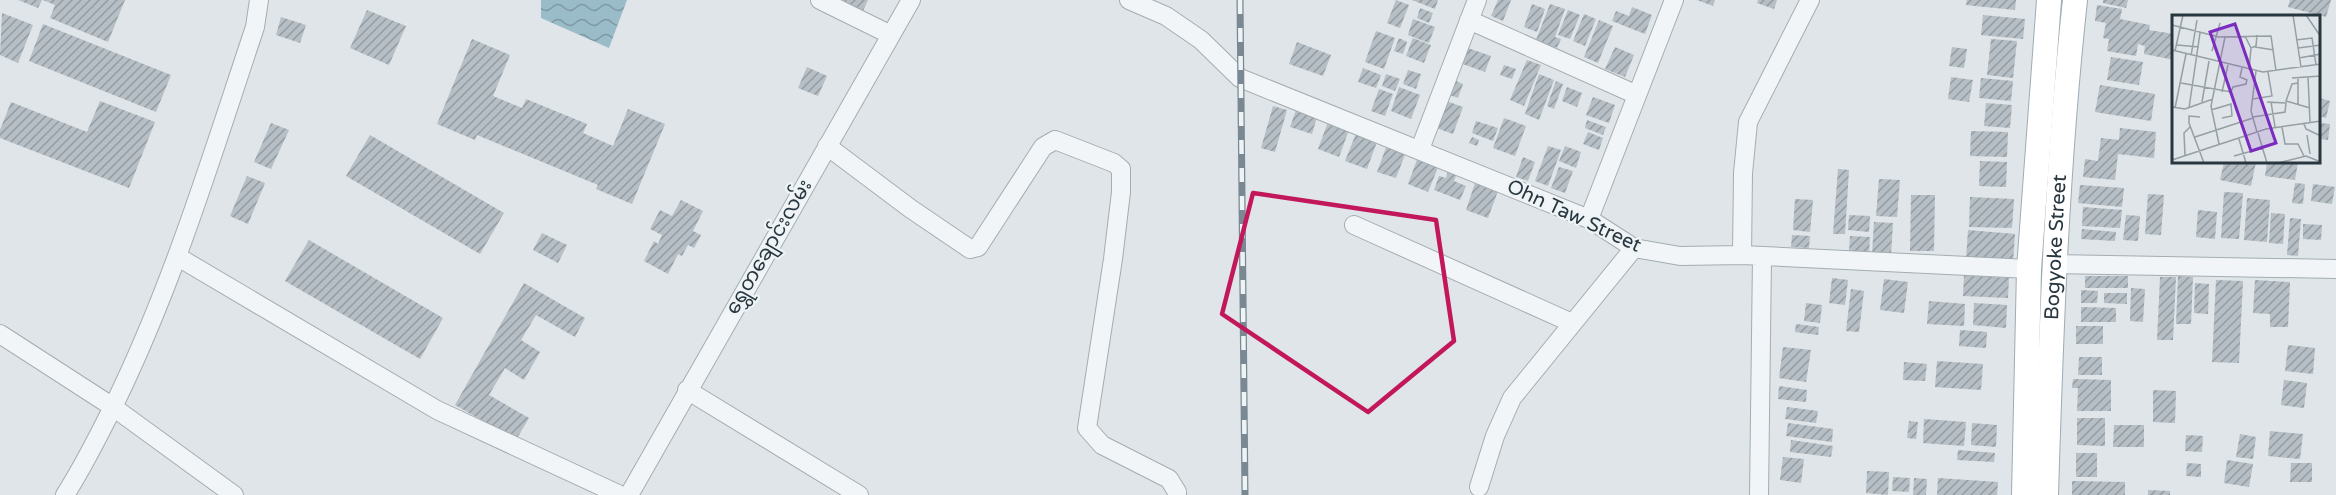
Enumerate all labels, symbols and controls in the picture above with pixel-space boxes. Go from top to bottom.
inset map [2172,15,2321,164]
street label: Bogyoke Street [2040,173,2072,321]
street label: ရွှေတချောင်းလမ်း [718,174,820,320]
street label: Ohn Taw Street [1503,174,1645,258]

